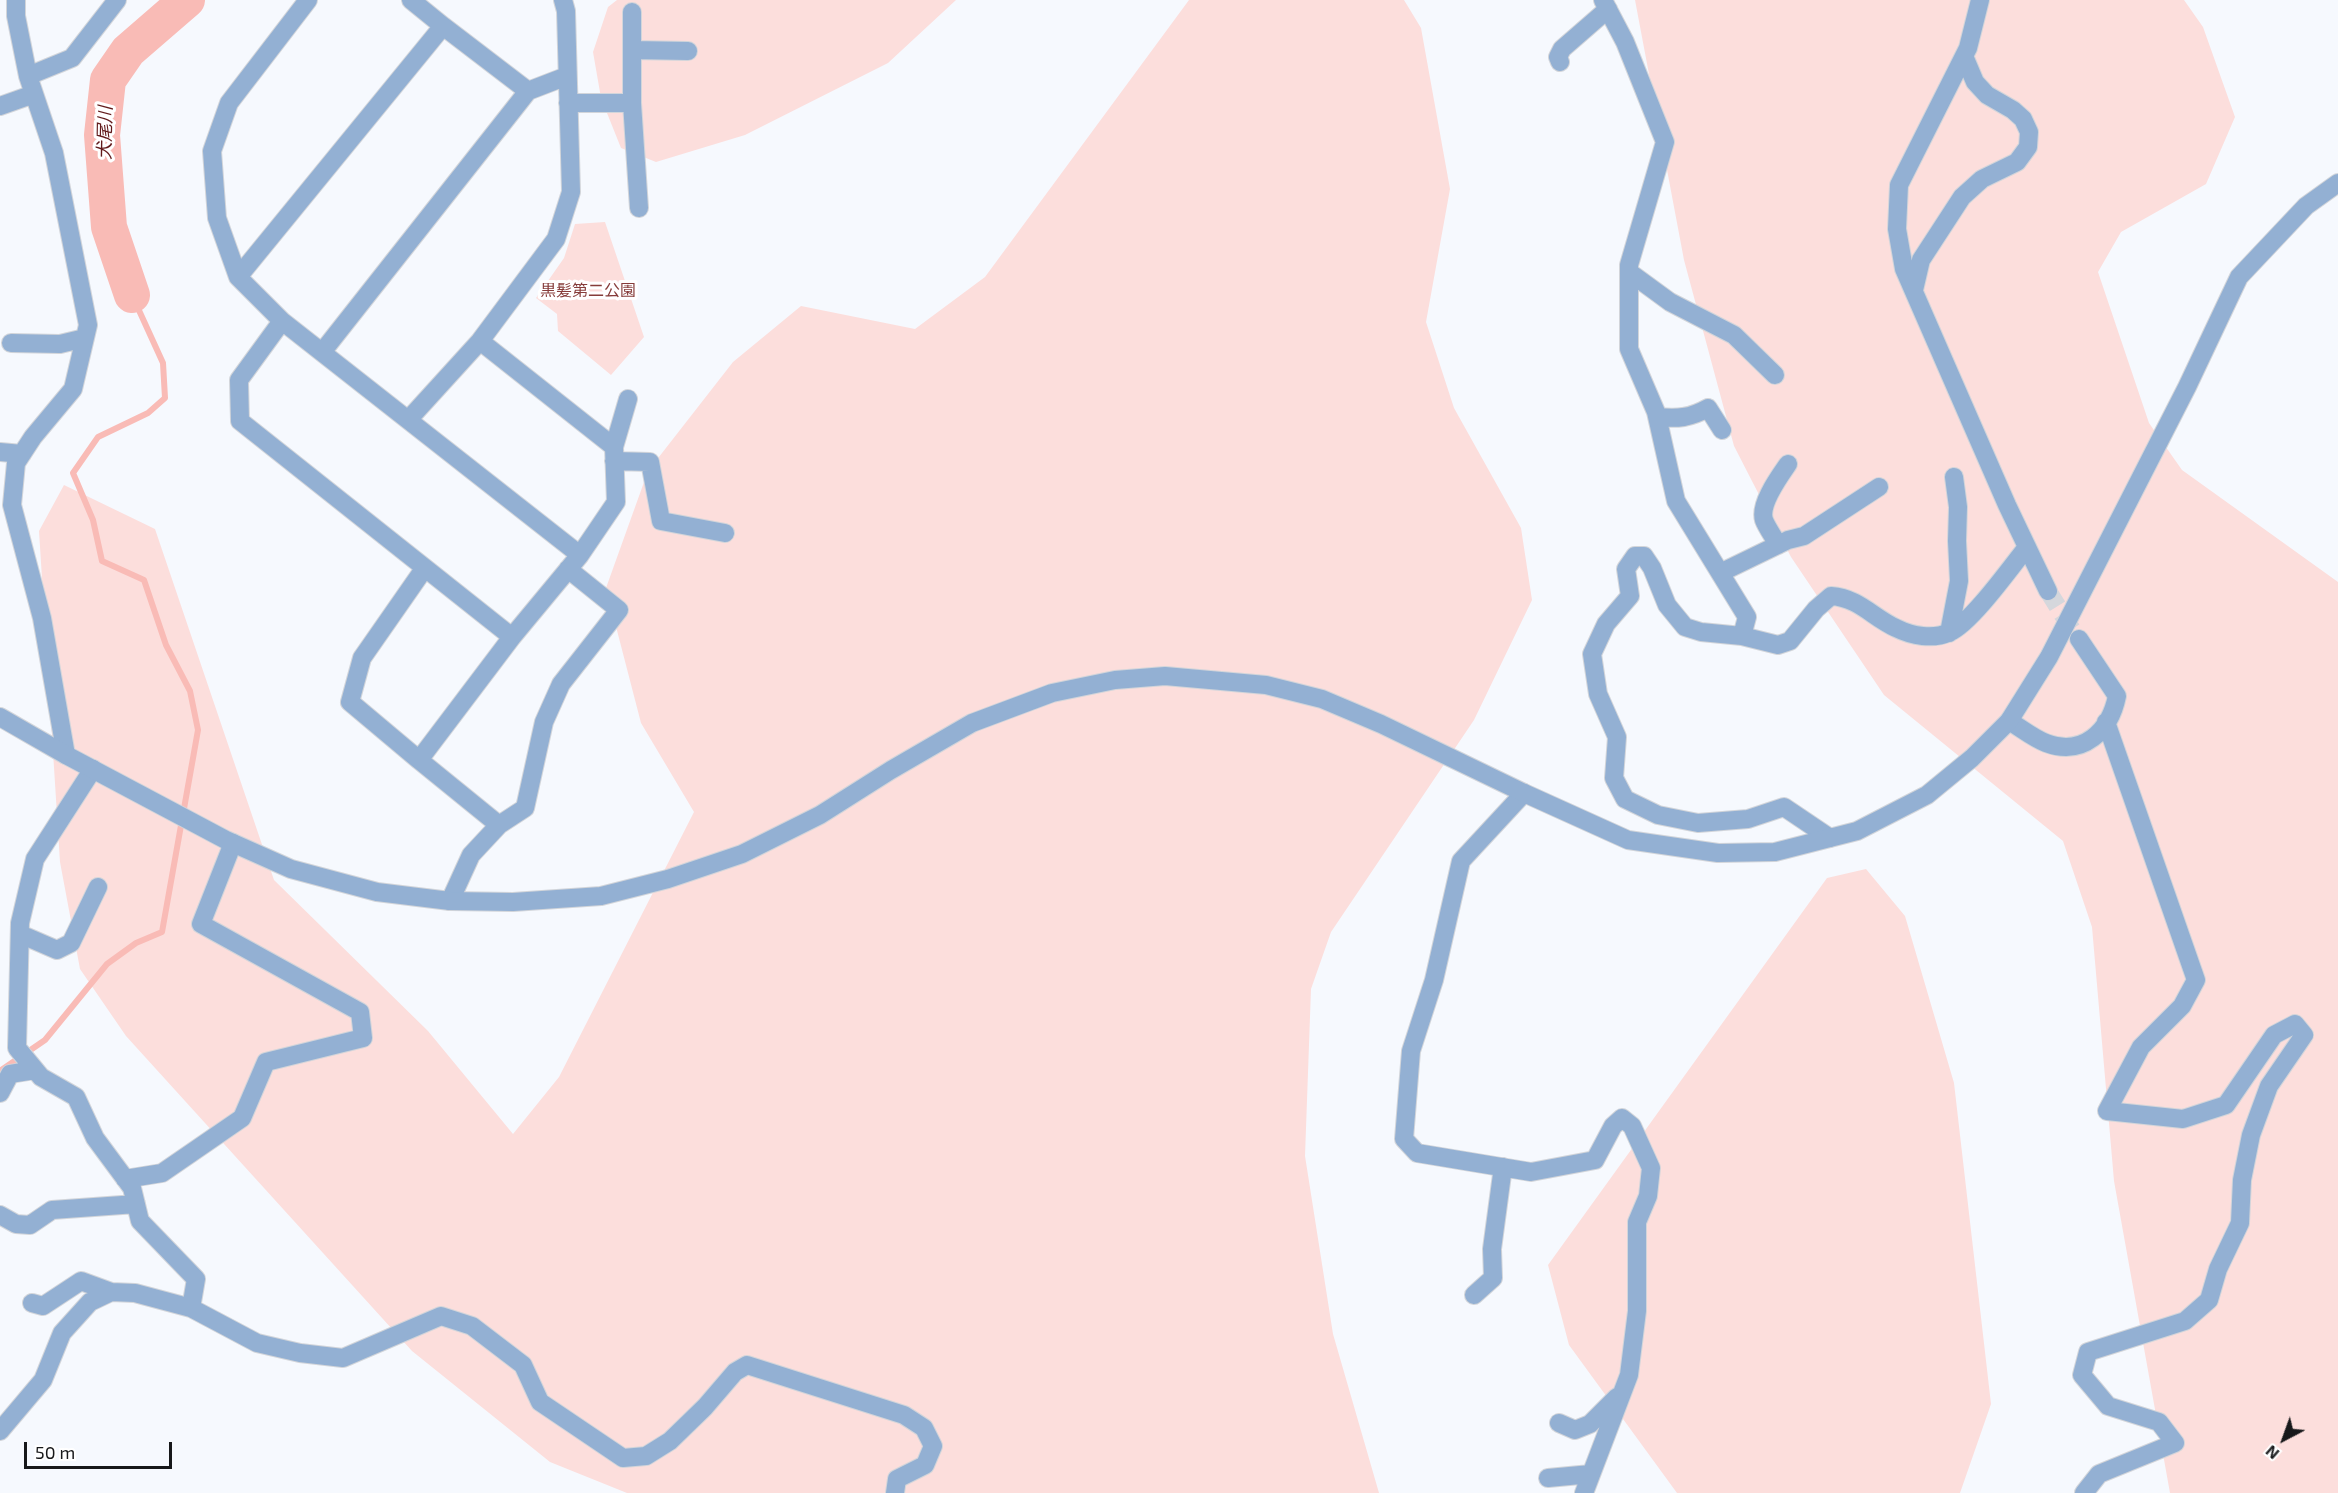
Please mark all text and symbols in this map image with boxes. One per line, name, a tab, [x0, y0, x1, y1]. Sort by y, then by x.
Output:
water label: 犬尾川	[94, 106, 116, 160]
park label: 黒髪第二公園	[540, 281, 636, 301]
north arrow	[2254, 1409, 2314, 1469]
scale bar	[27, 1430, 176, 1468]
text: 50 m	[35, 1441, 75, 1463]
text: N	[2261, 1442, 2282, 1464]

